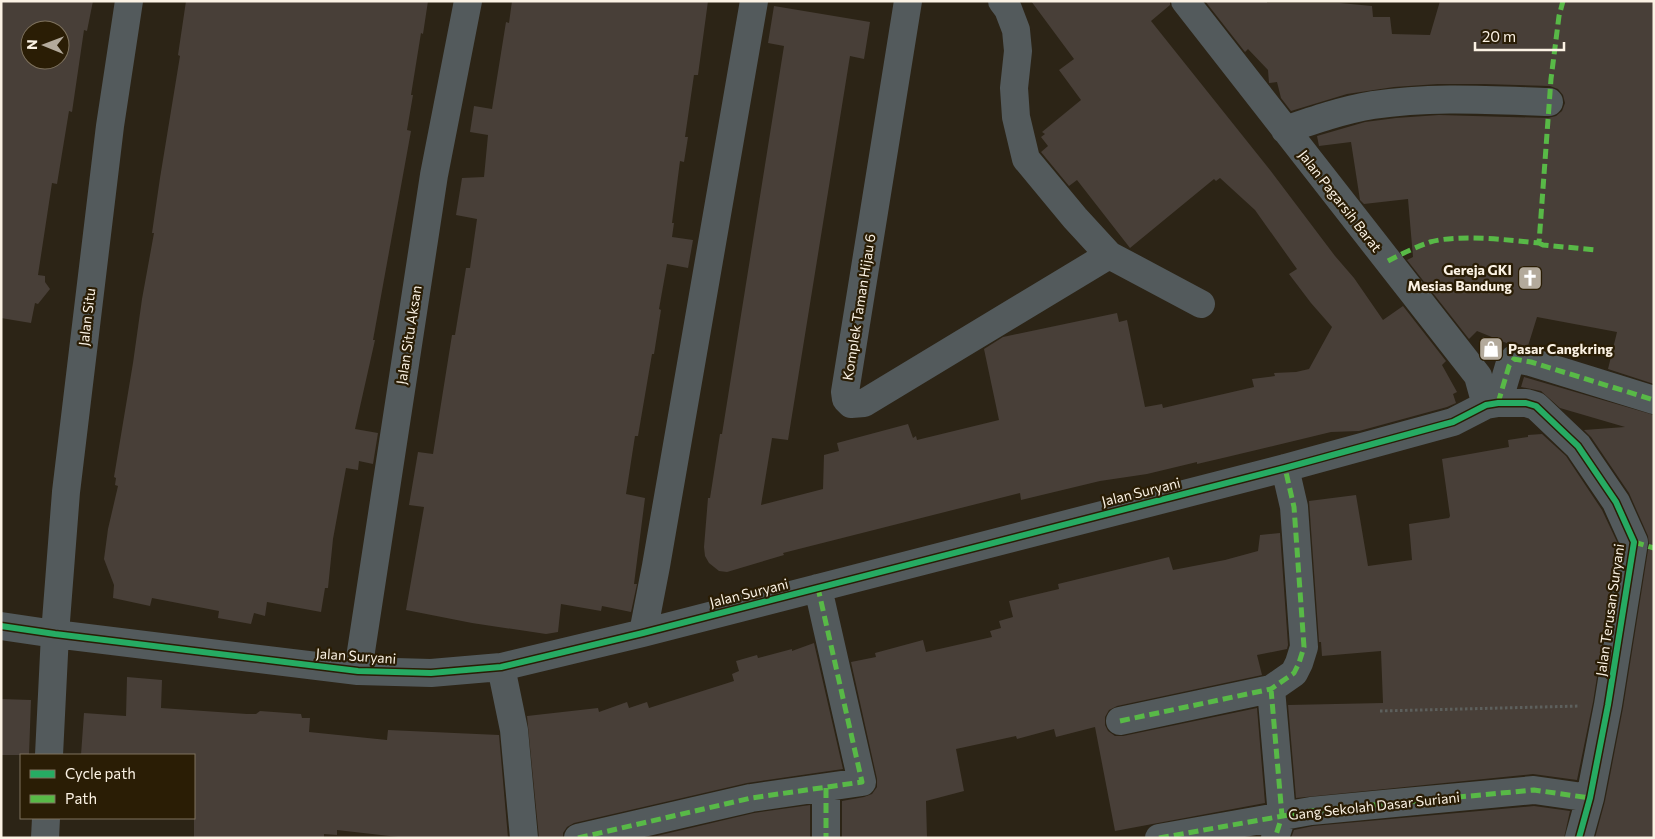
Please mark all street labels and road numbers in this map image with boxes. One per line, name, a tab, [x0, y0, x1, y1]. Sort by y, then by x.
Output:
street label: Jalan Pagarsih Barat	[1295, 146, 1386, 255]
street label: Komplek Taman Hijau 6	[839, 232, 878, 381]
street label: Jalan Situ Aksan	[392, 284, 425, 386]
street label: Jalan Situ	[75, 287, 98, 347]
street label: Jalan Suryani	[1100, 474, 1182, 510]
street label: Jalan Terusan Suryani	[1592, 543, 1627, 677]
street label: Jalan Suryani	[708, 575, 790, 611]
street label: Jalan Suryani	[315, 644, 397, 667]
street label: Gang Sekolah Dasar Suriani	[1287, 788, 1461, 823]

